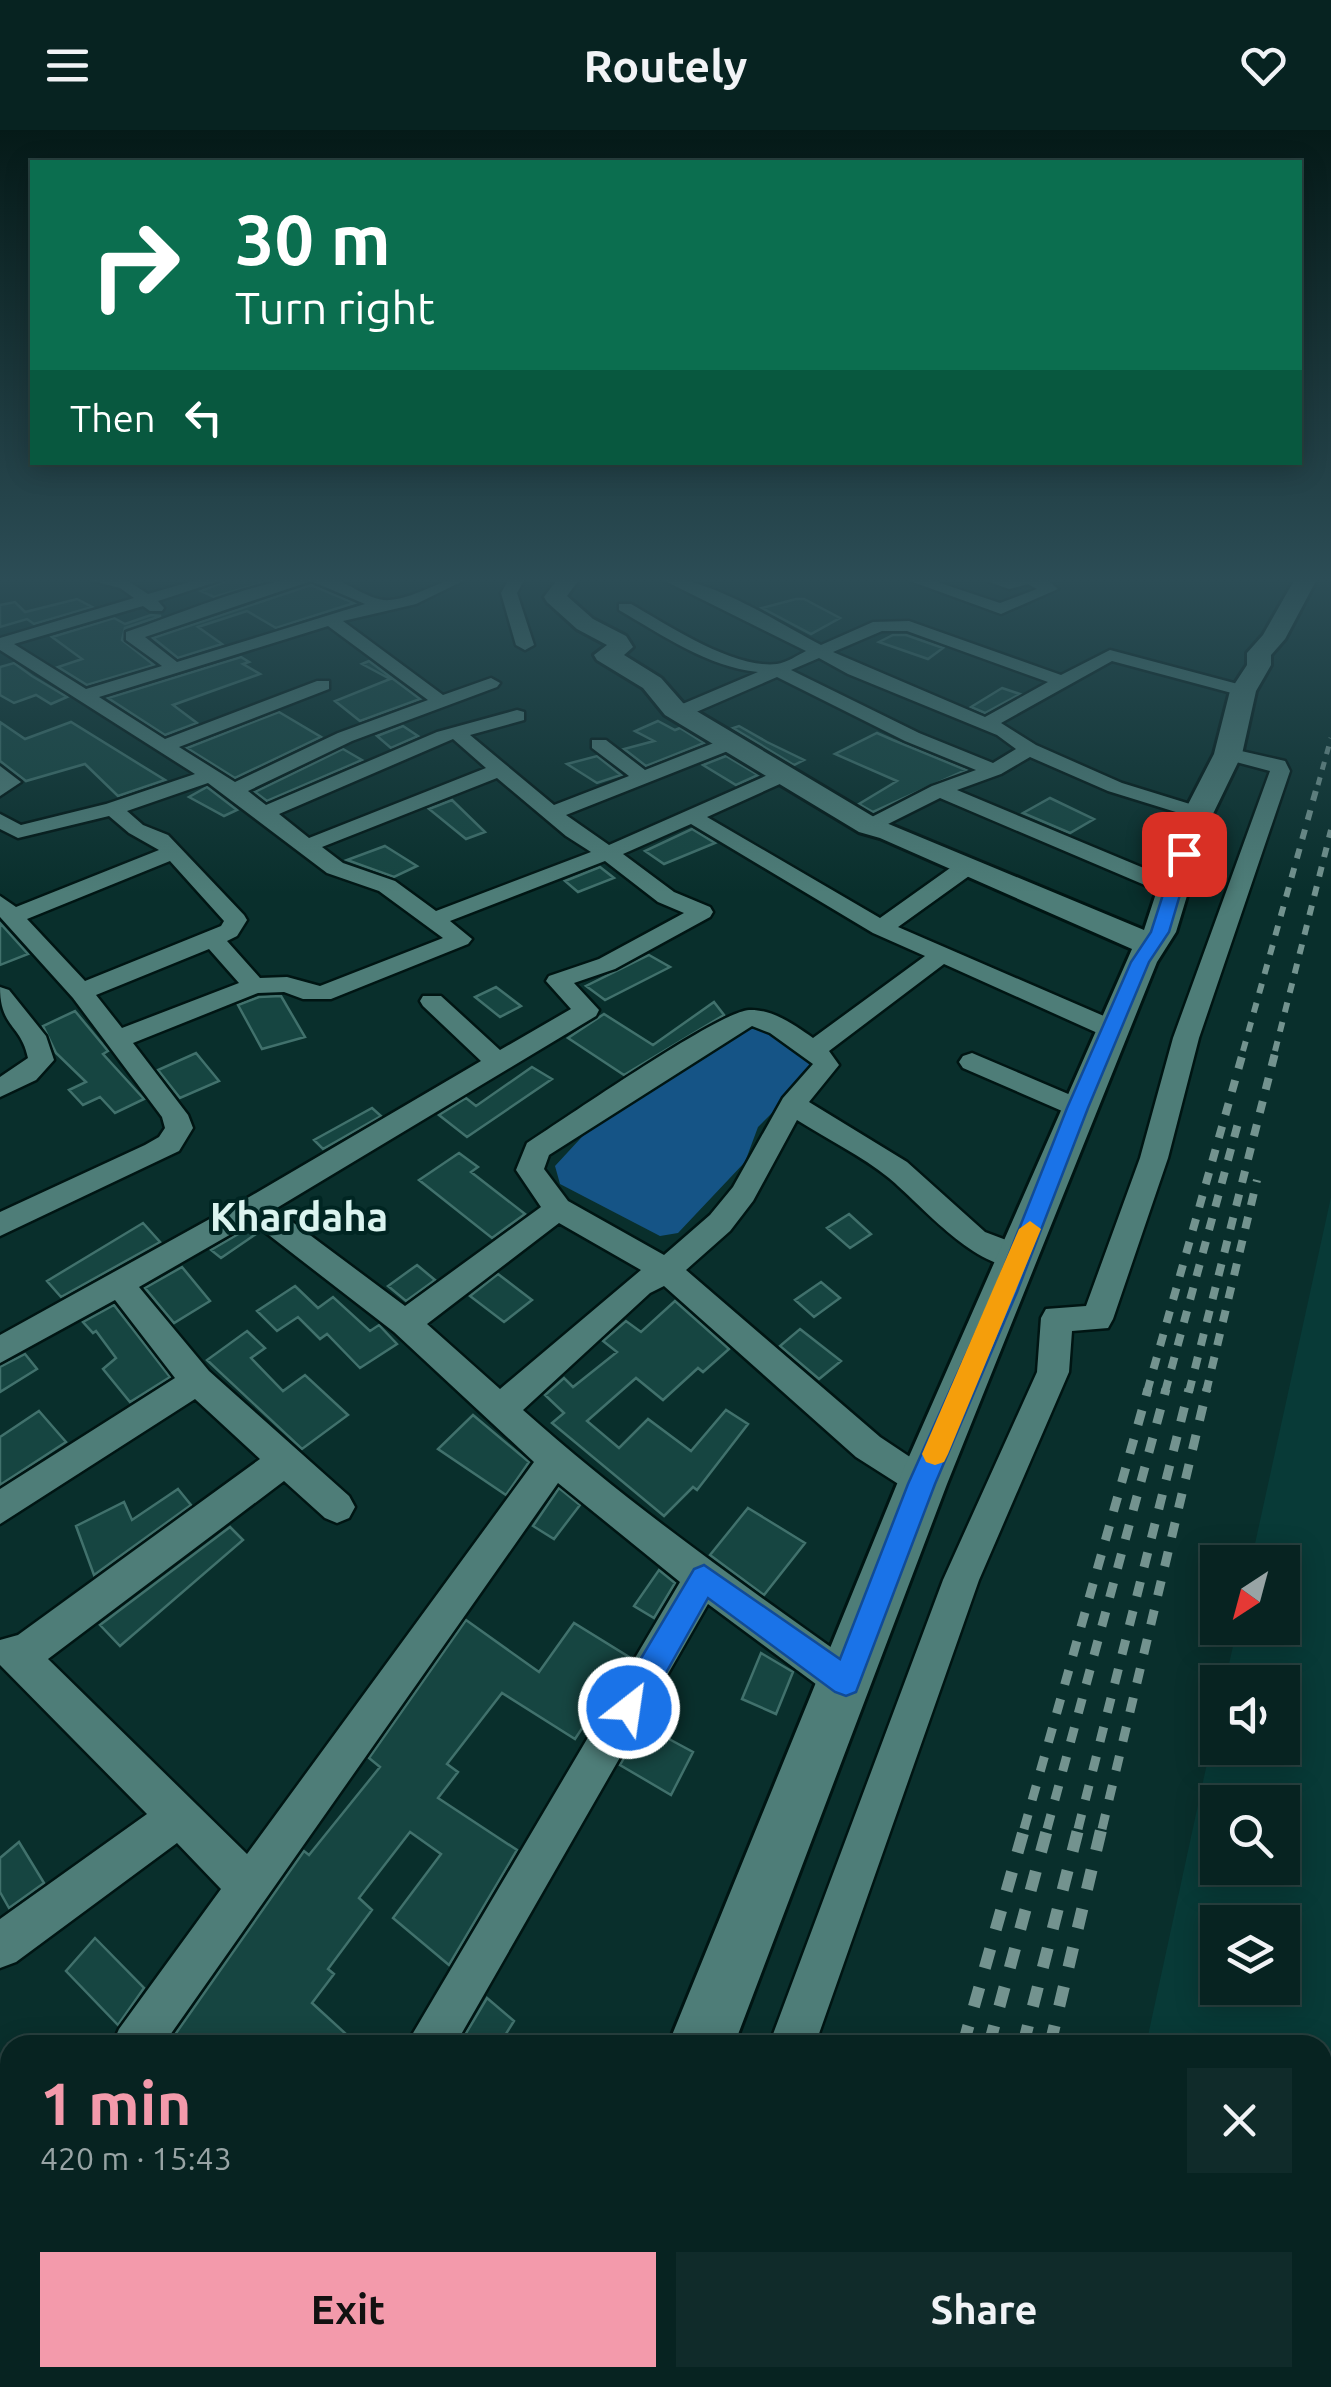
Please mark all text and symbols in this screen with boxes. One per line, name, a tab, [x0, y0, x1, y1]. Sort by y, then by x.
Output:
icon: menu	[40, 38, 95, 93]
icon: heart	[1236, 38, 1291, 93]
text: Routely	[584, 40, 747, 91]
icon: right	[70, 200, 200, 330]
text: 30 m	[235, 200, 391, 278]
text: Turn right	[235, 282, 435, 333]
icon: left	[176, 390, 231, 445]
text: Then	[70, 397, 156, 439]
pin	[1142, 812, 1227, 897]
icon: arrive	[1157, 827, 1212, 882]
district label: Khardaha	[210, 1194, 388, 1239]
north arrow	[1200, 1545, 1300, 1645]
map controls	[1200, 1545, 1300, 2005]
position arrow	[577, 1656, 681, 1760]
button: sound	[1200, 1665, 1300, 1765]
button: search	[1200, 1785, 1300, 1885]
button: layers	[1200, 1905, 1300, 2005]
button: close	[1187, 2068, 1292, 2173]
text: 1 min	[40, 2069, 192, 2136]
text: 420 m · 15:43	[40, 2140, 232, 2176]
button: Exit	[40, 2252, 656, 2367]
button: Share	[676, 2252, 1292, 2367]

